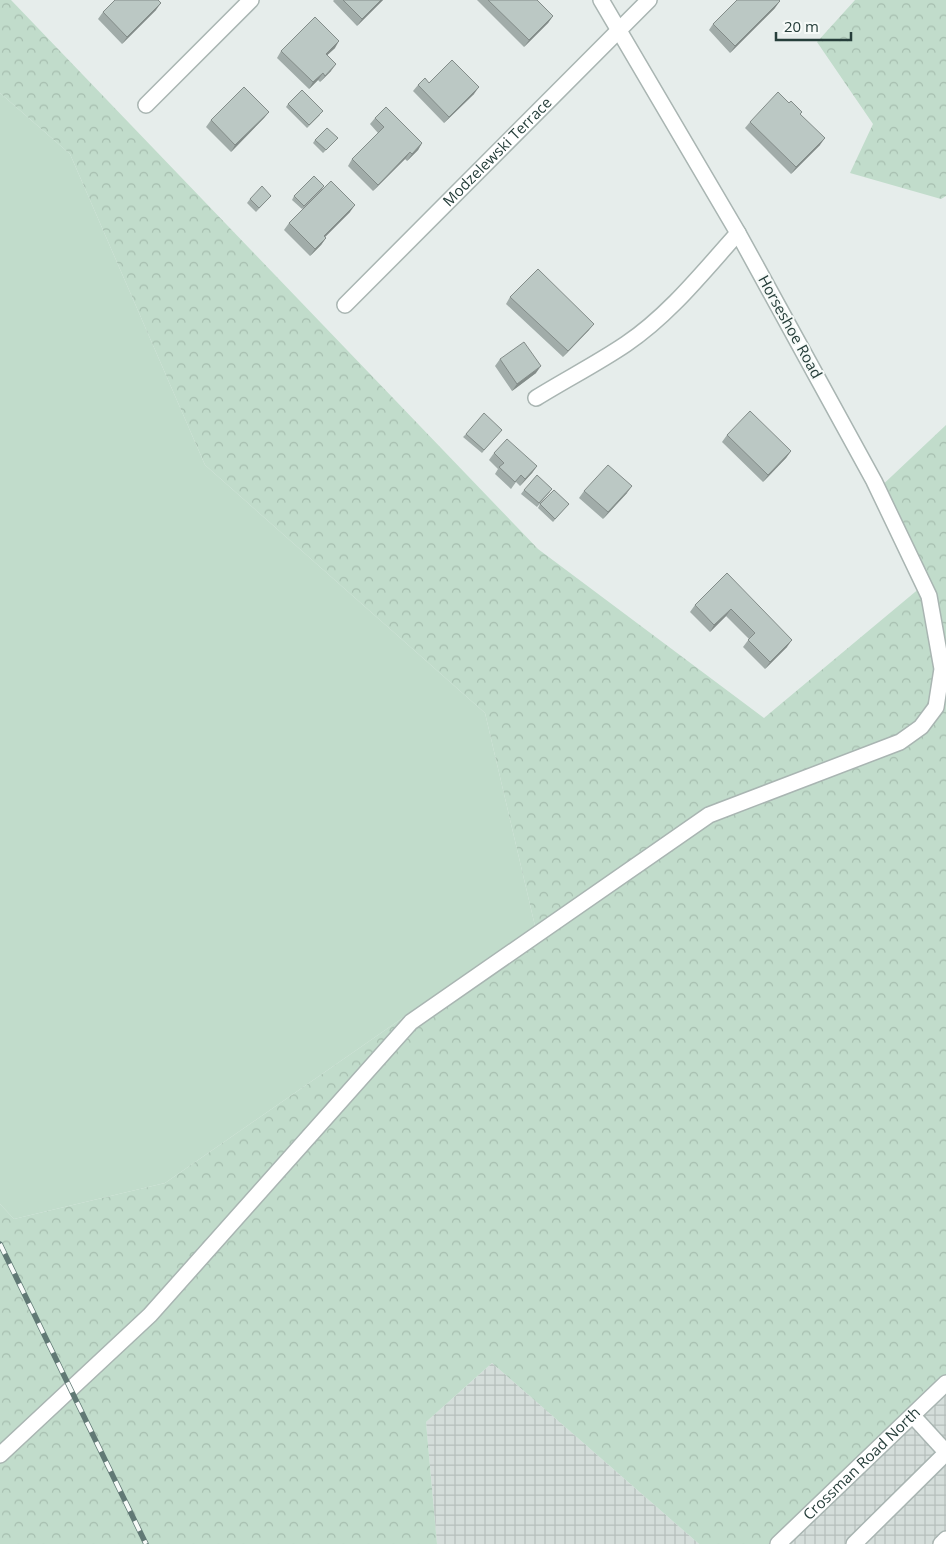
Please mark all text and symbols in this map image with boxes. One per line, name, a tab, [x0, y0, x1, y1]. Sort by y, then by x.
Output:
scale bar	[776, 10, 851, 42]
text: 20 m	[784, 16, 819, 36]
street label: Modzelewski Terrace	[438, 92, 556, 210]
street label: Horseshoe Road	[754, 271, 828, 382]
street label: Crossman Road North	[798, 1402, 924, 1524]

